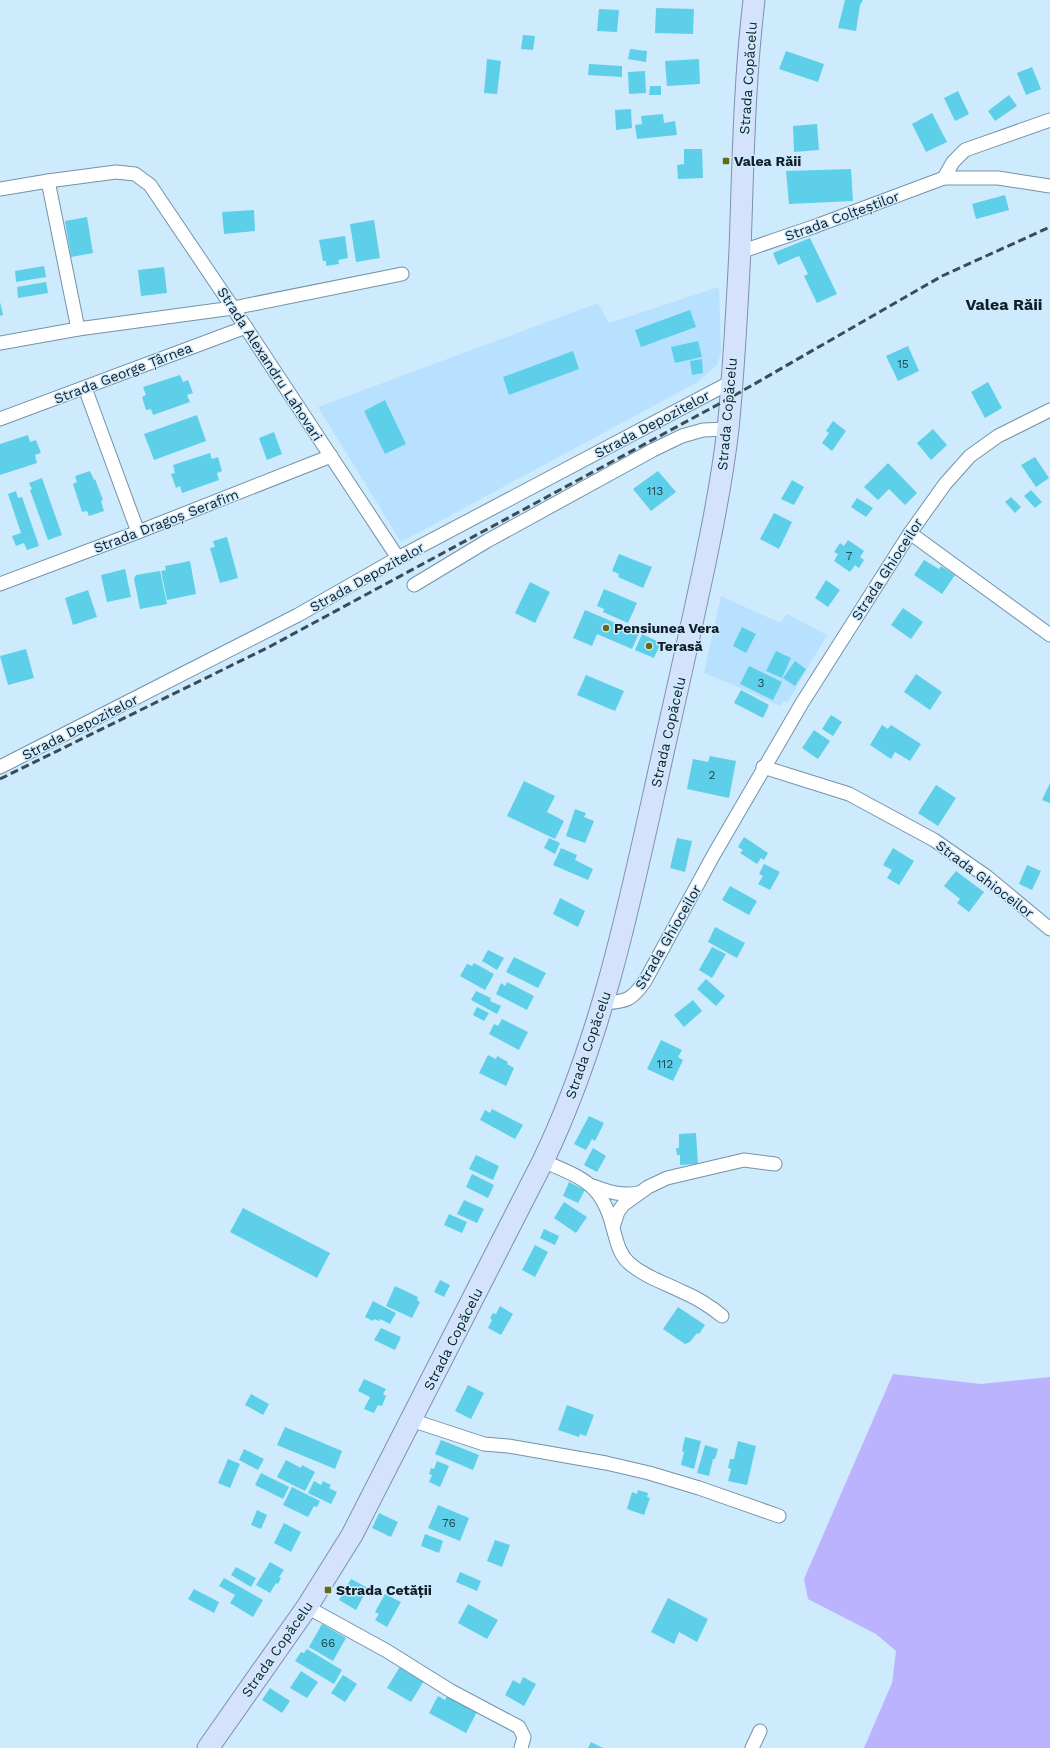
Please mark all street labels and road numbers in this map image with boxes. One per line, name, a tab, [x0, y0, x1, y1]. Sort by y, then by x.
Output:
street label: Strada Copăcelu	[736, 21, 760, 135]
street label: Strada Colțeștilor	[783, 188, 902, 245]
street label: Strada Alexandru Lahovari	[214, 284, 326, 444]
street label: Strada George Țârnea	[52, 339, 195, 408]
street label: Strada Copăcelu	[714, 357, 740, 471]
street label: Strada Depozitelor	[592, 387, 713, 461]
street label: Strada Dragoș Serafim	[91, 486, 241, 557]
street label: Strada Ghioceilor	[848, 515, 926, 623]
street label: Strada Depozitelor	[307, 539, 427, 615]
street label: Strada Copăcelu	[647, 675, 689, 789]
street label: Strada Depozitelor	[19, 691, 141, 763]
street label: Strada Ghioceilor	[933, 837, 1037, 921]
street label: Strada Ghioceilor	[631, 881, 705, 992]
street label: Strada Copăcelu	[562, 989, 614, 1101]
street label: Strada Copăcelu	[420, 1285, 486, 1393]
street label: Strada Copăcelu	[238, 1598, 316, 1700]

